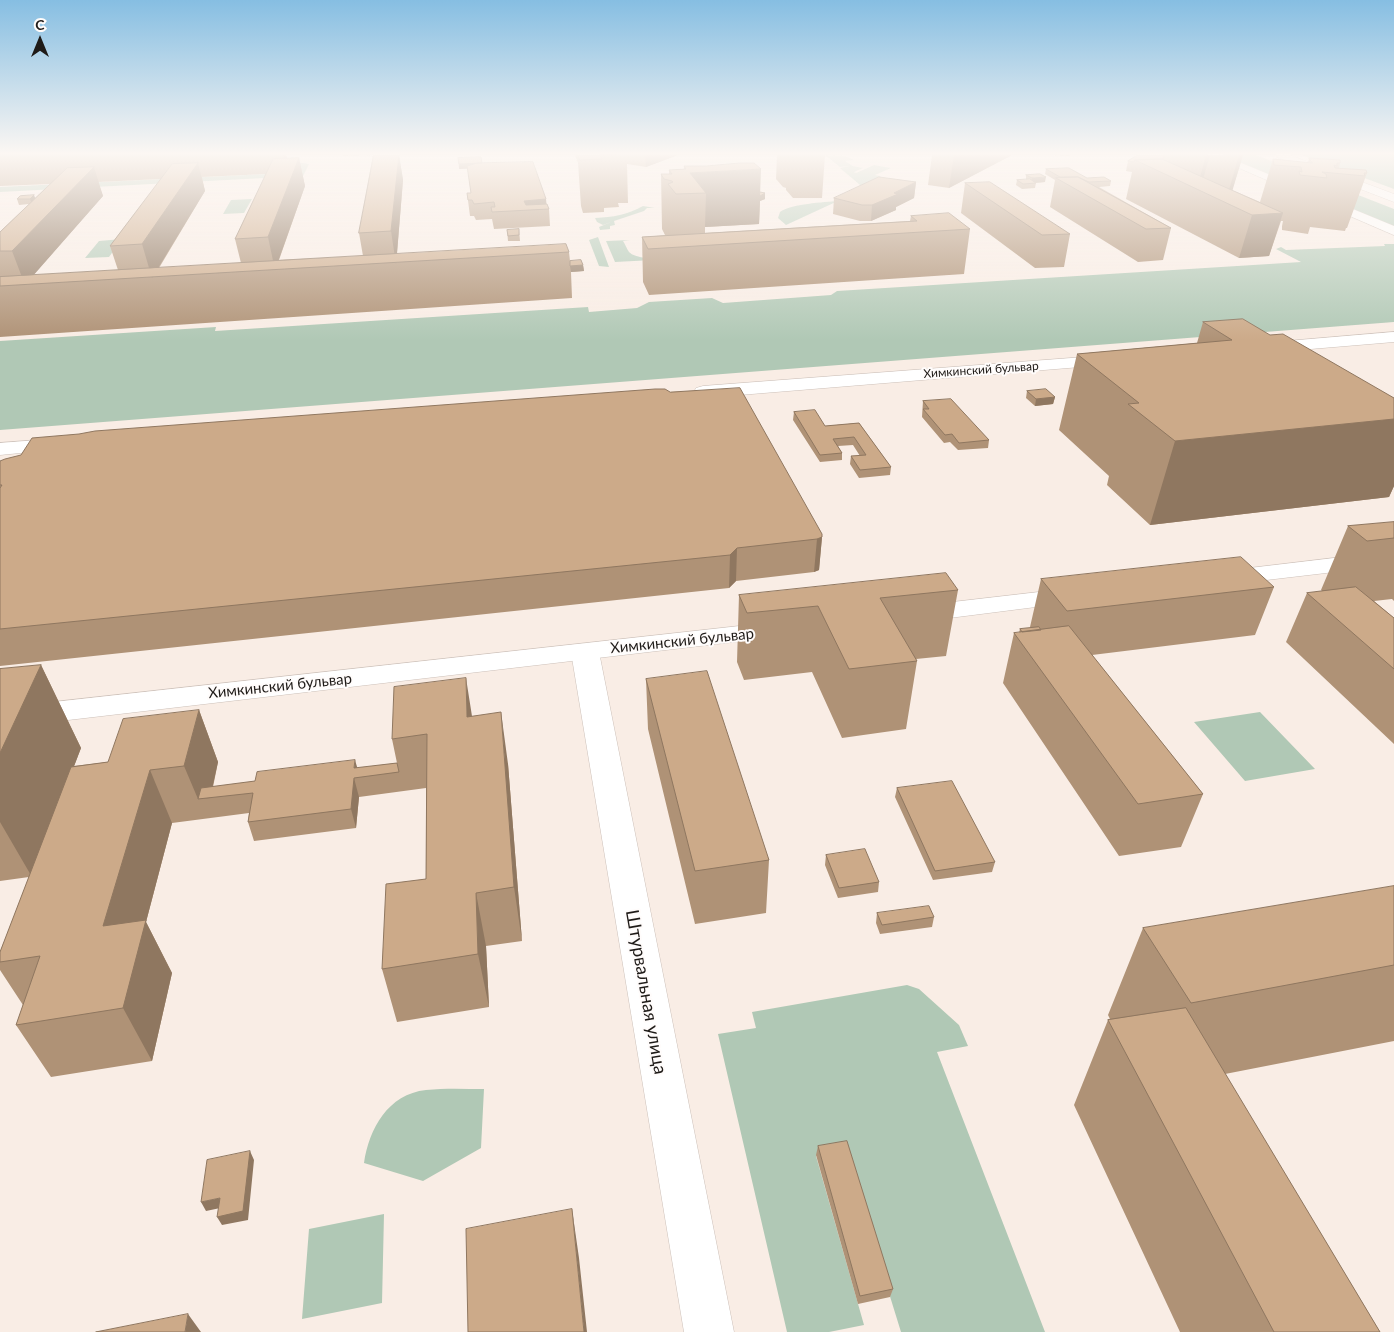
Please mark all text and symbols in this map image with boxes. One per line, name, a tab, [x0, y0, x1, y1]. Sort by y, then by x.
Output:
north arrow	[15, 15, 65, 65]
text: С	[35, 16, 45, 33]
street label: Химкинский бульвар	[923, 359, 1039, 381]
street label: Химкинский бульвар	[609, 624, 755, 658]
street label: Химкинский бульвар	[207, 669, 353, 703]
street label: Штурвальная улица	[621, 908, 671, 1076]

